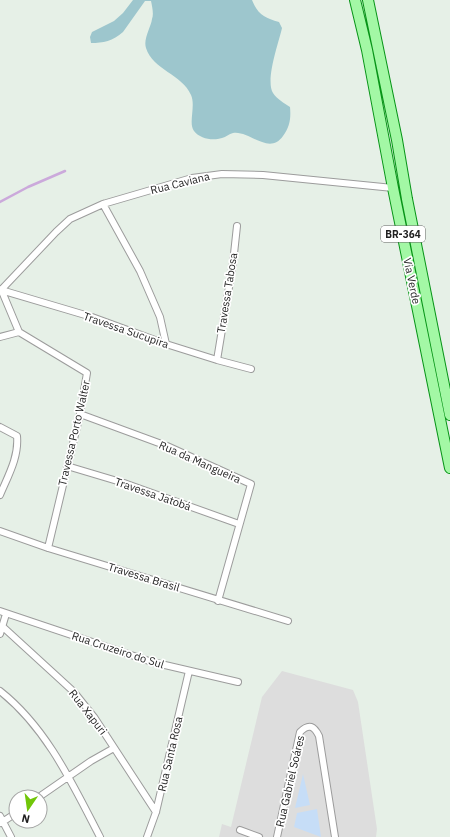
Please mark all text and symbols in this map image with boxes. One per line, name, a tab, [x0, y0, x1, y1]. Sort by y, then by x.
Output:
street label: Rua Caviana	[149, 169, 211, 197]
road number: BR-364	[381, 226, 425, 242]
street label: Travessa Tabosa	[214, 252, 240, 334]
street label: Via Verde	[400, 257, 424, 305]
street label: Travessa Sucupira	[81, 309, 171, 351]
street label: Travessa Porto Walter	[55, 379, 93, 487]
street label: Rua da Mangueira	[157, 438, 243, 486]
street label: Travessa Jatobá	[113, 474, 193, 514]
street label: Travessa Brasil	[106, 559, 182, 595]
street label: Rua Cruzeiro do Sul	[70, 628, 166, 672]
street label: Rua Xapuri	[66, 687, 110, 737]
street label: Rua Santa Rosa	[155, 715, 185, 793]
street label: Rua Gabriel Soáres	[273, 734, 307, 828]
north arrow	[8, 789, 48, 829]
text: N	[20, 811, 31, 826]

